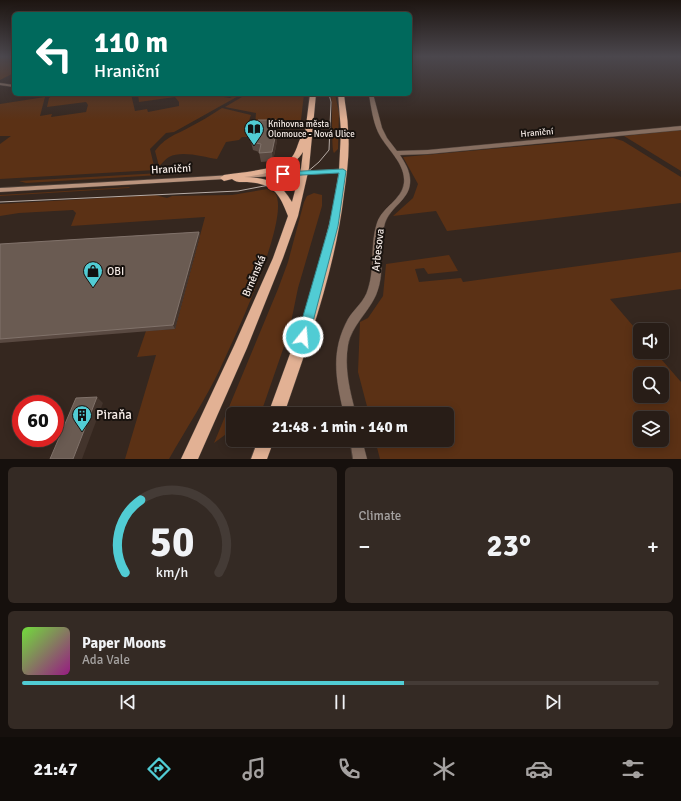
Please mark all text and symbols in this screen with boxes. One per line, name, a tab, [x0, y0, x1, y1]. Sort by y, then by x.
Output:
text: 110 m	[94, 26, 168, 60]
icon: left	[28, 28, 80, 80]
text: Hraniční	[94, 60, 160, 82]
library icon: Knihovna města Olomouce - Nová Ulice	[243, 118, 265, 146]
place label: Knihovna města Olomouce - Nová Ulice	[268, 119, 355, 140]
street label: Hraniční	[520, 126, 554, 140]
pin	[266, 157, 300, 191]
street label: Hraniční	[151, 161, 191, 177]
icon: arrive	[272, 163, 294, 185]
street label: Arbesova	[369, 227, 387, 272]
street label: Brněnská	[239, 253, 269, 299]
shop icon: OBI	[82, 260, 104, 288]
place label: OBI	[107, 265, 124, 278]
position arrow	[282, 316, 324, 358]
map controls	[633, 323, 669, 447]
button: sound	[633, 323, 669, 359]
button: search	[633, 367, 669, 403]
speed limit sign: 60	[12, 395, 64, 447]
building icon: Piraňa	[71, 404, 93, 432]
place label: Piraňa	[96, 407, 132, 423]
button: layers	[633, 411, 669, 447]
text: 21:48 · 1 min · 140 m	[272, 418, 408, 436]
text: Climate	[359, 508, 401, 524]
text: 50	[150, 517, 195, 568]
text: 23°	[487, 528, 531, 565]
text: −	[359, 533, 370, 560]
text: +	[647, 533, 659, 560]
text: km/h	[156, 564, 188, 581]
text: Paper Moons	[82, 634, 166, 652]
text: Ada Vale	[82, 652, 130, 668]
icon: previous	[117, 691, 139, 713]
icon: pause	[329, 691, 351, 713]
icon: next	[542, 691, 564, 713]
icon: directions	[145, 755, 173, 783]
icon: music	[240, 755, 268, 783]
icon: phone	[335, 755, 363, 783]
icon: climate	[430, 755, 458, 783]
icon: car	[525, 755, 553, 783]
icon: filters	[619, 755, 647, 783]
text: 21:47	[33, 758, 78, 780]

